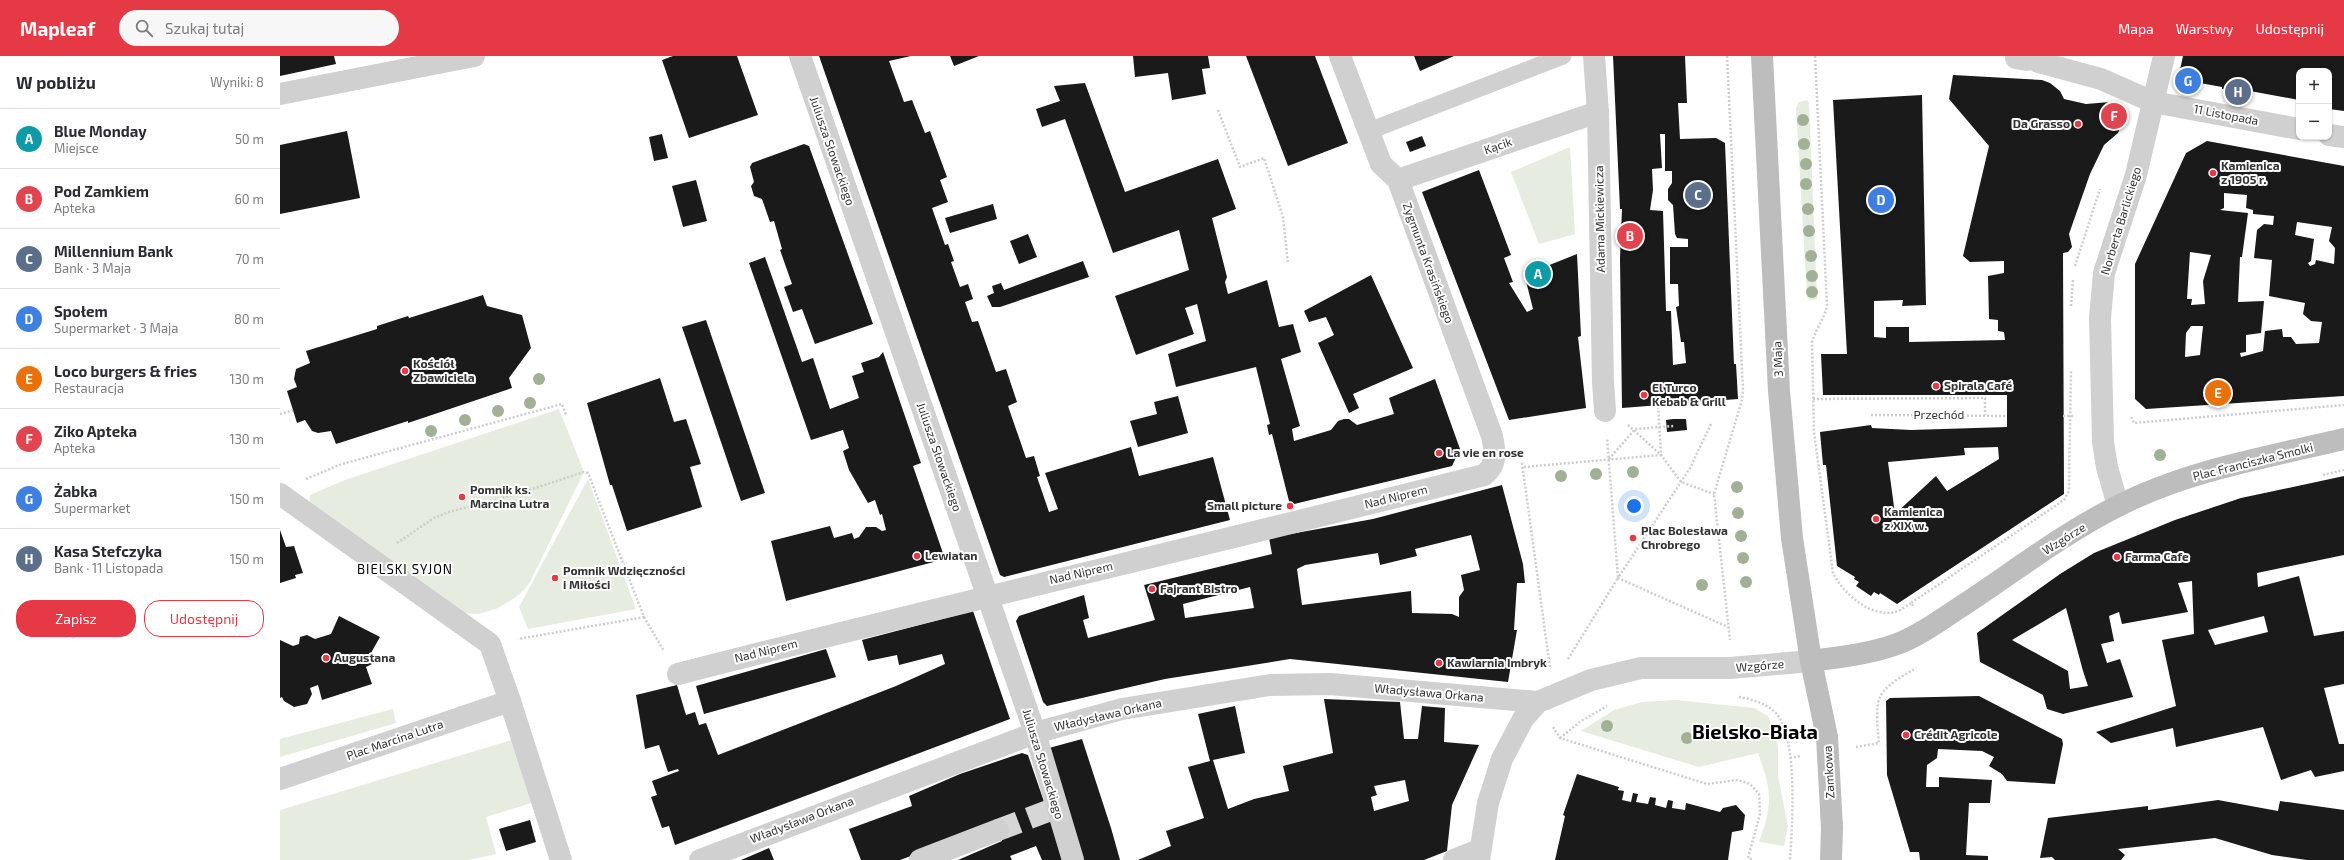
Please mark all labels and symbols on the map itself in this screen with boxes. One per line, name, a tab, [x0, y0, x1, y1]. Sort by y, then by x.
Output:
pin: G	[2175, 66, 2201, 96]
pin: H	[2225, 77, 2251, 107]
street label: Juliusza Słowackiego	[808, 94, 858, 207]
pin: F	[2101, 101, 2127, 131]
street label: 11 Listopada	[2193, 101, 2260, 127]
place label: Da Grasso	[2013, 116, 2070, 130]
marker: Da Grasso	[2073, 119, 2083, 129]
street label: Kącik	[1482, 134, 1513, 156]
place label: Kamienica z 1905 r.	[2221, 158, 2280, 186]
street label: Adama Mickiewicza	[1591, 165, 1607, 273]
street label: Norberta Barlickiego	[2097, 165, 2143, 276]
marker: Kamienica z 1905 r.	[2208, 168, 2218, 178]
pin: C	[1685, 180, 1711, 210]
pin: D	[1868, 185, 1894, 215]
street label: Zygmunta Krasińskiego	[1401, 200, 1457, 325]
pin: B	[1617, 221, 1643, 251]
pin: A	[1525, 259, 1551, 289]
street label: 3 Maja	[1769, 341, 1786, 377]
place label: Kościół Zbawiciela	[413, 356, 475, 384]
marker: Kościół Zbawiciela	[400, 366, 410, 376]
place label: Spirala Café	[1944, 378, 2013, 392]
pin: E	[2205, 378, 2231, 408]
place label: El Turco Kebab & Grill	[1652, 380, 1726, 408]
marker: Spirala Café	[1931, 381, 1941, 391]
marker: El Turco Kebab & Grill	[1639, 390, 1649, 400]
street label: Juliusza Słowackiego	[915, 400, 965, 513]
street label: Przechód	[1914, 407, 1964, 421]
street label: Plac Franciszka Smolki	[2191, 439, 2314, 483]
place label: La vie en rose	[1447, 445, 1524, 459]
marker: La vie en rose	[1434, 448, 1444, 458]
street label: Nad Niprem	[1363, 481, 1429, 511]
place label: Pomnik ks. Marcina Lutra	[470, 482, 549, 510]
marker: Pomnik ks. Marcina Lutra	[457, 492, 467, 502]
your location	[1624, 496, 1644, 516]
place label: Small picture	[1207, 498, 1282, 512]
marker: Small picture	[1285, 501, 1295, 511]
place label: Kamienica z XIX w.	[1884, 504, 1943, 532]
marker: Kamienica z XIX w.	[1871, 514, 1881, 524]
street label: Wzgórze	[2039, 519, 2088, 557]
place label: Plac Bolesława Chrobrego	[1641, 523, 1728, 551]
marker: Plac Bolesława Chrobrego	[1628, 533, 1638, 543]
place label: Lewiatan	[925, 548, 978, 562]
place label: Farma Cafe	[2125, 549, 2189, 563]
marker: Lewiatan	[912, 551, 922, 561]
marker: Farma Cafe	[2112, 552, 2122, 562]
street label: Nad Niprem	[1048, 558, 1114, 586]
district label: BIELSKI SYJON	[357, 561, 453, 577]
place label: Pomnik Wdzięczności i Miłości	[563, 563, 685, 591]
marker: Pomnik Wdzięczności i Miłości	[550, 573, 560, 583]
place label: Fajrant Bistro	[1160, 581, 1238, 596]
marker: Fajrant Bistro	[1147, 584, 1157, 594]
street label: Nad Niprem	[733, 635, 799, 665]
place label: Augustana	[334, 650, 395, 664]
marker: Augustana	[321, 653, 331, 663]
place label: Kawiarnia Imbryk	[1447, 655, 1547, 670]
street label: Wzgórze	[1735, 656, 1785, 674]
marker: Kawiarnia Imbryk	[1434, 658, 1444, 668]
street label: Władysława Orkana	[1374, 680, 1484, 704]
street label: Władysława Orkana	[1053, 695, 1163, 733]
street label: Juliusza Słowackiego	[1021, 707, 1067, 821]
street label: Plac Marcina Lutra	[344, 716, 445, 762]
district label: Bielsko-Biała	[1692, 719, 1818, 743]
place label: Crédit Agricole	[1914, 727, 1998, 741]
marker: Crédit Agricole	[1901, 730, 1911, 740]
street label: Zamkowa	[1820, 745, 1836, 799]
street label: Władysława Orkana	[748, 793, 855, 845]

